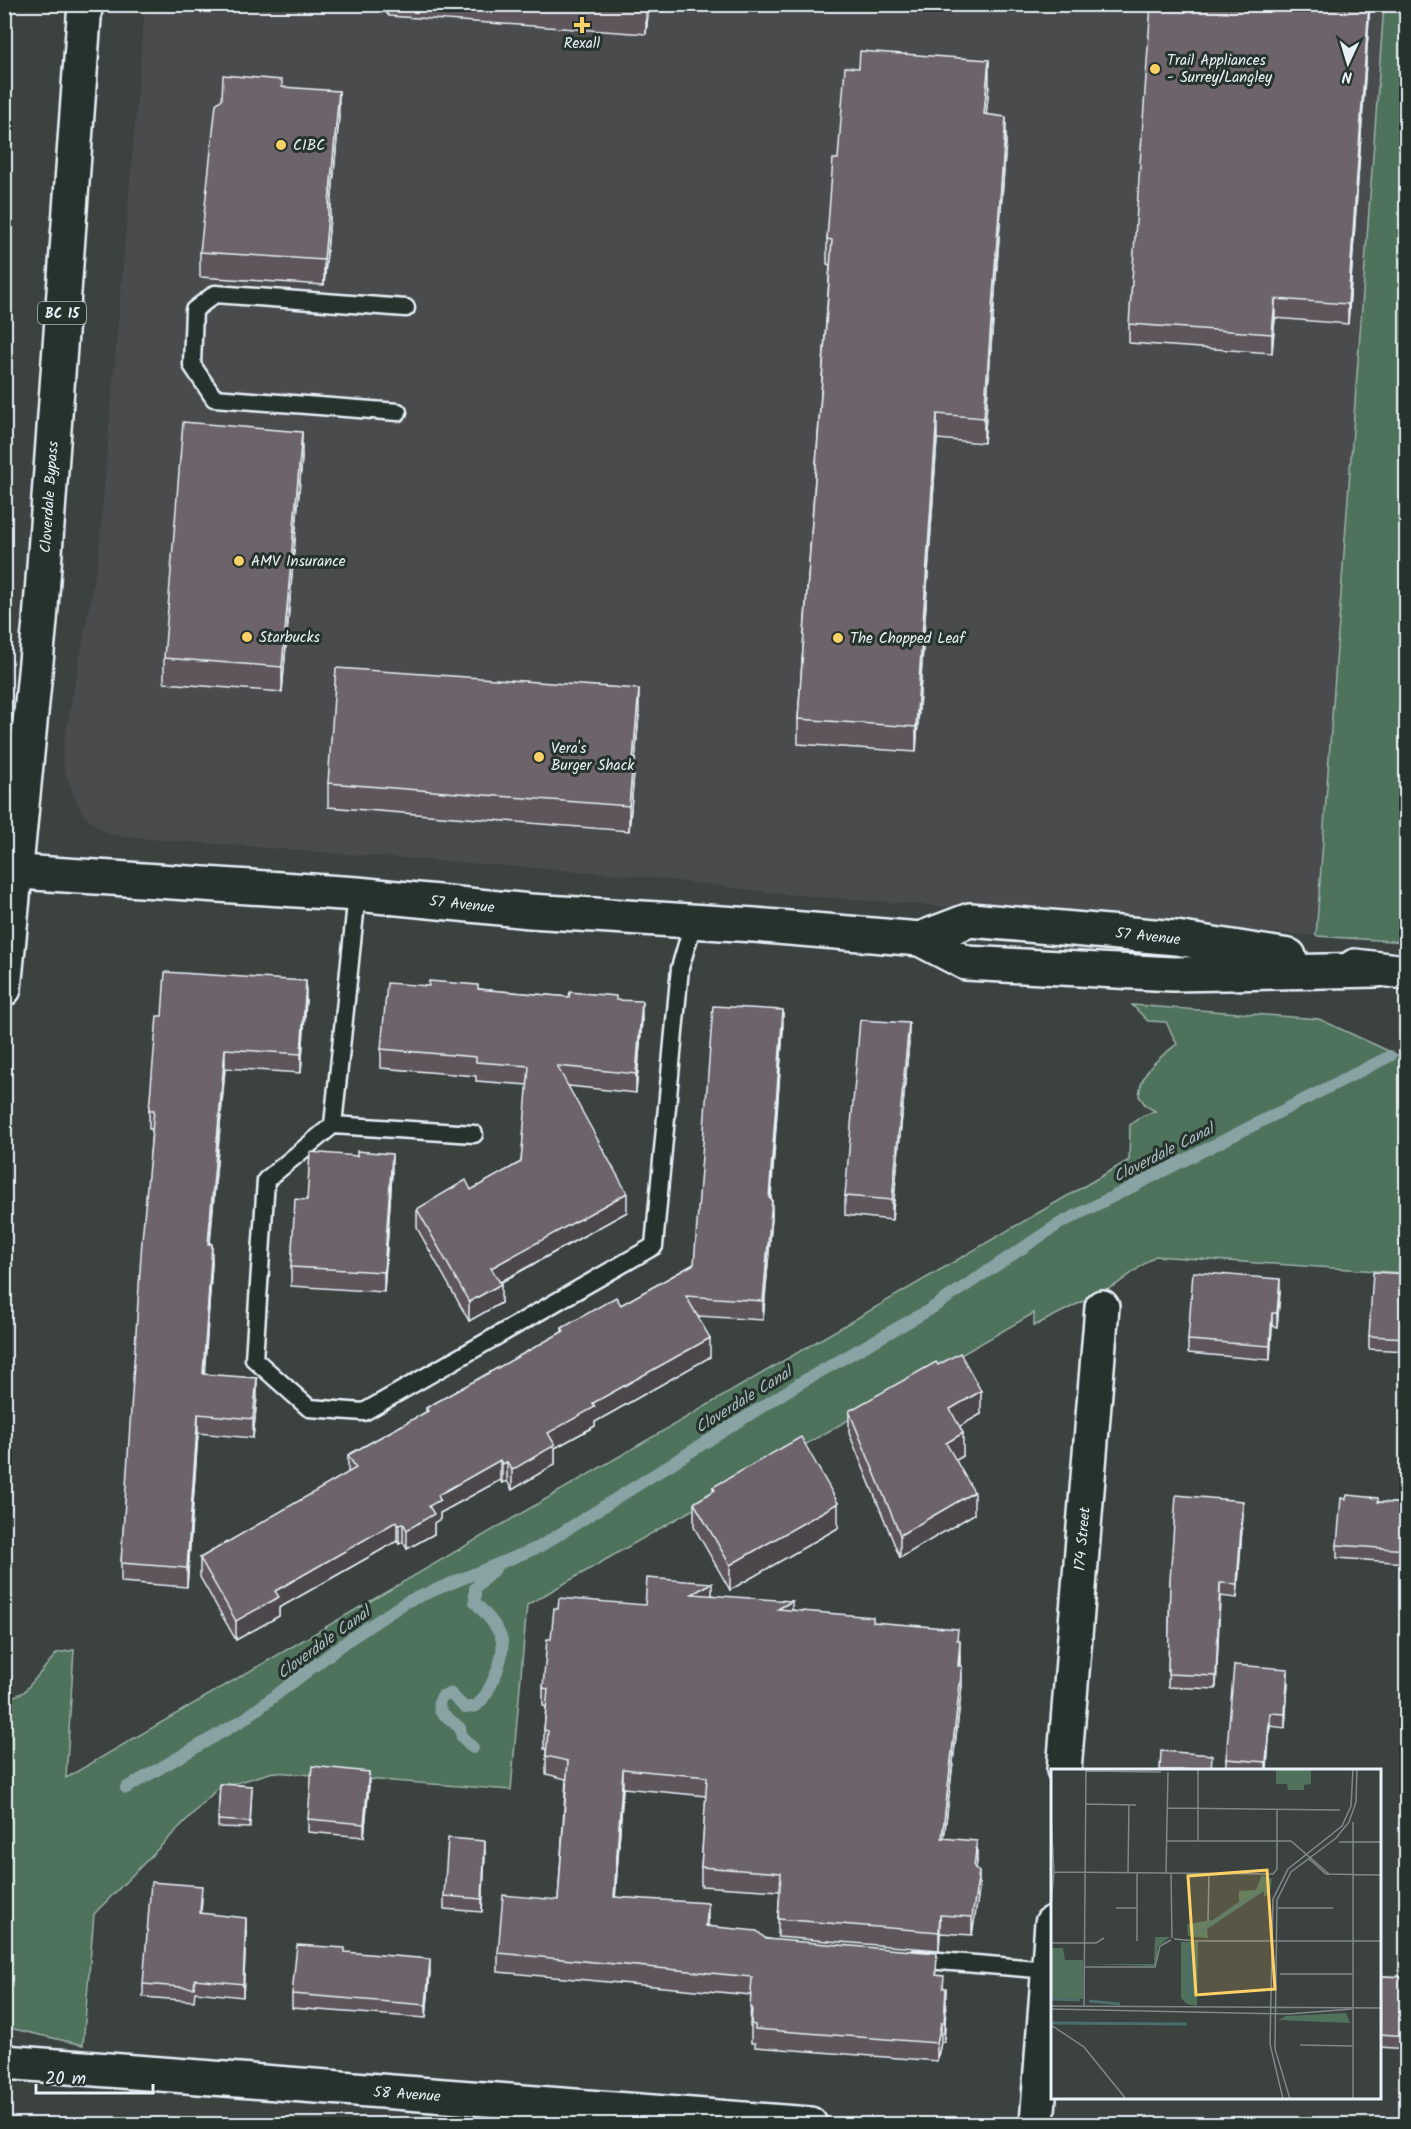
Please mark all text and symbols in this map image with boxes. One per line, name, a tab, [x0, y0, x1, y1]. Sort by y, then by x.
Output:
marker: Rexall	[575, 18, 589, 32]
place label: Rexall	[564, 32, 600, 56]
north arrow	[1318, 33, 1378, 93]
place label: Trail Appliances - Surrey/Langley	[1167, 49, 1273, 90]
marker: Trail Appliances - Surrey/Langley	[1148, 62, 1162, 76]
text: N	[1341, 64, 1353, 89]
place label: CIBC	[293, 134, 325, 158]
marker: CIBC	[274, 138, 288, 152]
road number: BC 15	[38, 302, 86, 324]
street label: Cloverdale Bypass	[34, 440, 66, 554]
place label: AMV Insurance	[251, 550, 346, 574]
marker: AMV Insurance	[232, 554, 246, 568]
place label: Starbucks	[259, 626, 321, 650]
place label: The Chopped Leaf	[850, 627, 966, 651]
marker: Starbucks	[240, 630, 254, 644]
marker: The Chopped Leaf	[831, 631, 845, 645]
place label: Vera's Burger Shack	[551, 737, 635, 778]
marker: Vera's Burger Shack	[532, 750, 546, 764]
street label: 57 Avenue	[428, 890, 496, 920]
street label: 57 Avenue	[1114, 922, 1182, 952]
water label: Cloverdale Canal	[1109, 1116, 1221, 1189]
water label: Cloverdale Canal	[690, 1359, 800, 1440]
street label: 174 Street	[1068, 1506, 1098, 1572]
water label: Cloverdale Canal	[272, 1599, 378, 1686]
inset map	[1051, 1769, 1381, 2099]
scale bar	[36, 2057, 153, 2095]
text: 20 m	[45, 2065, 86, 2094]
street label: 58 Avenue	[373, 2081, 442, 2109]

